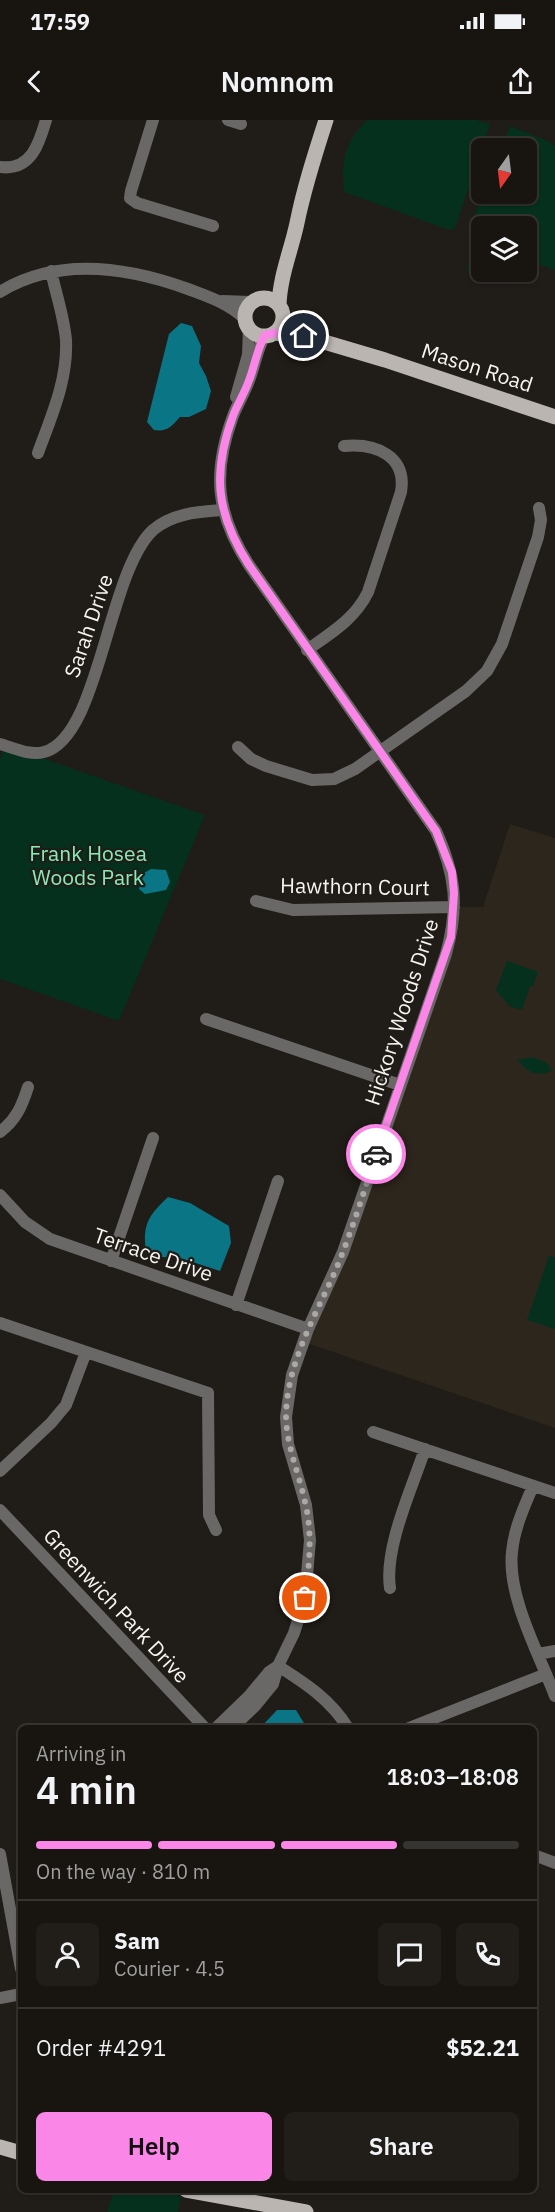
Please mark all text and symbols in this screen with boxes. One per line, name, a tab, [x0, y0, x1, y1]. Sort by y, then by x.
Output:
text: 17:59	[30, 7, 90, 36]
text: Nomnom	[221, 64, 334, 99]
icon: back	[18, 65, 51, 98]
icon: share	[504, 65, 537, 98]
north arrow	[471, 138, 537, 204]
map controls	[471, 138, 537, 282]
button: layers	[471, 216, 537, 282]
pin	[278, 310, 329, 361]
icon: home	[287, 319, 320, 352]
street label: Mason Road	[418, 336, 537, 398]
street label: Sarah Drive	[57, 570, 119, 681]
park label: Frank Hosea Woods Park	[29, 839, 147, 891]
street label: Hawthorn Court	[280, 871, 430, 901]
street label: Hickory Woods Drive	[358, 915, 444, 1109]
courier	[346, 1124, 406, 1184]
icon: car	[360, 1138, 393, 1171]
street label: Terrace Drive	[90, 1221, 217, 1288]
street label: Greenwich Park Drive	[38, 1522, 196, 1689]
pin	[279, 1572, 330, 1623]
icon: bag	[288, 1581, 321, 1614]
text: Arriving in	[36, 1740, 126, 1767]
text: 18:03–18:08	[386, 1762, 519, 1791]
text: 4 min	[36, 1764, 137, 1815]
text: On the way · 810 m	[36, 1858, 210, 1885]
button: person	[36, 1923, 99, 1986]
button: chat	[378, 1923, 441, 1986]
button: phone	[456, 1923, 519, 1986]
text: Sam	[114, 1926, 160, 1955]
text: Courier · 4.5	[114, 1955, 225, 1982]
text: Order #4291	[36, 2033, 166, 2062]
text: $52.21	[446, 2033, 519, 2062]
button: Help	[36, 2112, 272, 2181]
button: Share	[284, 2112, 519, 2181]

